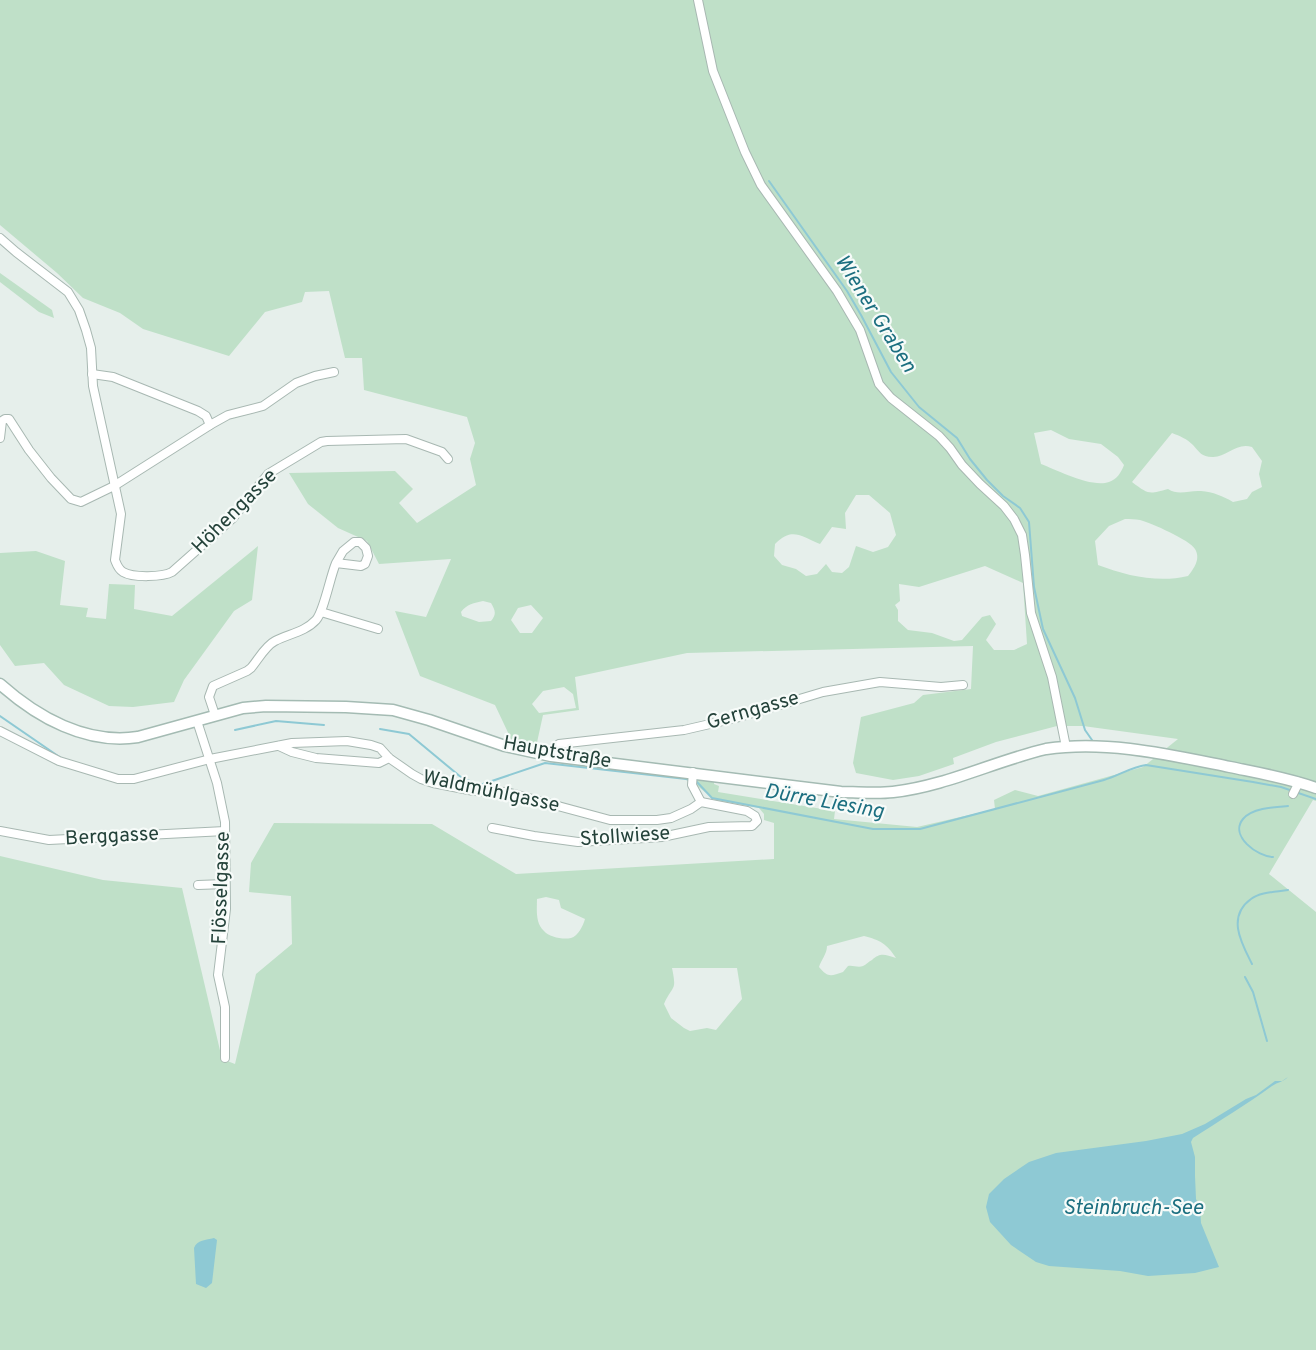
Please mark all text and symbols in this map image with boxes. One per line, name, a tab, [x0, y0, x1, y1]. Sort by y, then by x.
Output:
water label: Wiener Graben	[828, 250, 922, 379]
street label: Höhengasse	[187, 464, 283, 560]
street label: Gerngasse	[704, 685, 802, 737]
street label: Hauptstraße	[501, 731, 613, 775]
street label: Waldmühlgasse	[420, 765, 562, 819]
water label: Dürre Liesing	[762, 778, 886, 826]
street label: Stollwiese	[579, 821, 671, 853]
street label: Berggasse	[64, 822, 160, 852]
street label: Flösselgasse	[207, 831, 237, 945]
water label: Steinbruch-See	[1063, 1195, 1204, 1222]

